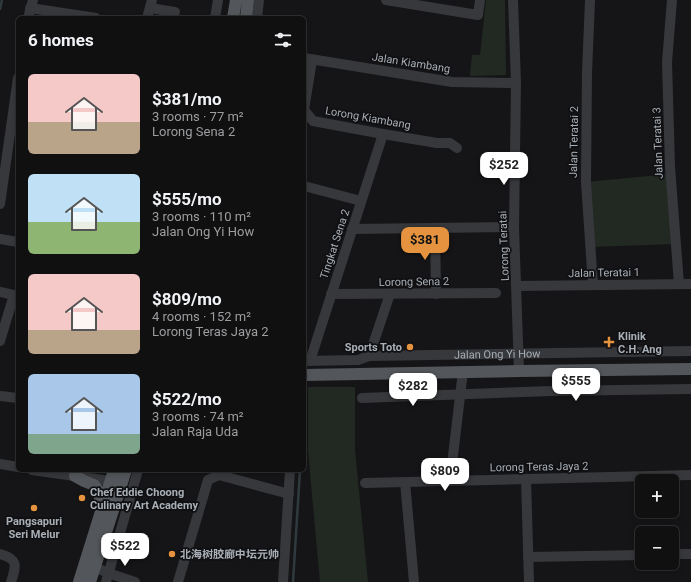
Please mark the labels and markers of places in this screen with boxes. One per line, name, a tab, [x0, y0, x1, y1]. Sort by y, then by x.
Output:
pin: $252	[480, 152, 528, 186]
pin: $381	[401, 227, 449, 261]
place label: Klinik C.H. Ang	[618, 330, 662, 356]
marker: Klinik C.H. Ang	[603, 336, 615, 348]
place label: Sports Toto	[345, 341, 402, 354]
marker: Sports Toto	[405, 342, 415, 352]
pin: $555	[552, 368, 600, 402]
pin: $282	[389, 373, 437, 407]
pin: $809	[421, 458, 469, 492]
place label: Chef Eddie Choong Culinary Art Academy	[90, 486, 198, 512]
marker: Chef Eddie Choong Culinary Art Academy	[77, 493, 87, 503]
marker: Pangsapuri Seri Melur	[29, 503, 39, 513]
place label: Pangsapuri Seri Melur	[6, 515, 62, 541]
pin: $522	[101, 533, 149, 567]
place label: 北海树胶廊中坛元帅	[180, 548, 279, 561]
marker: 北海树胶廊中坛元帅	[167, 549, 177, 559]

